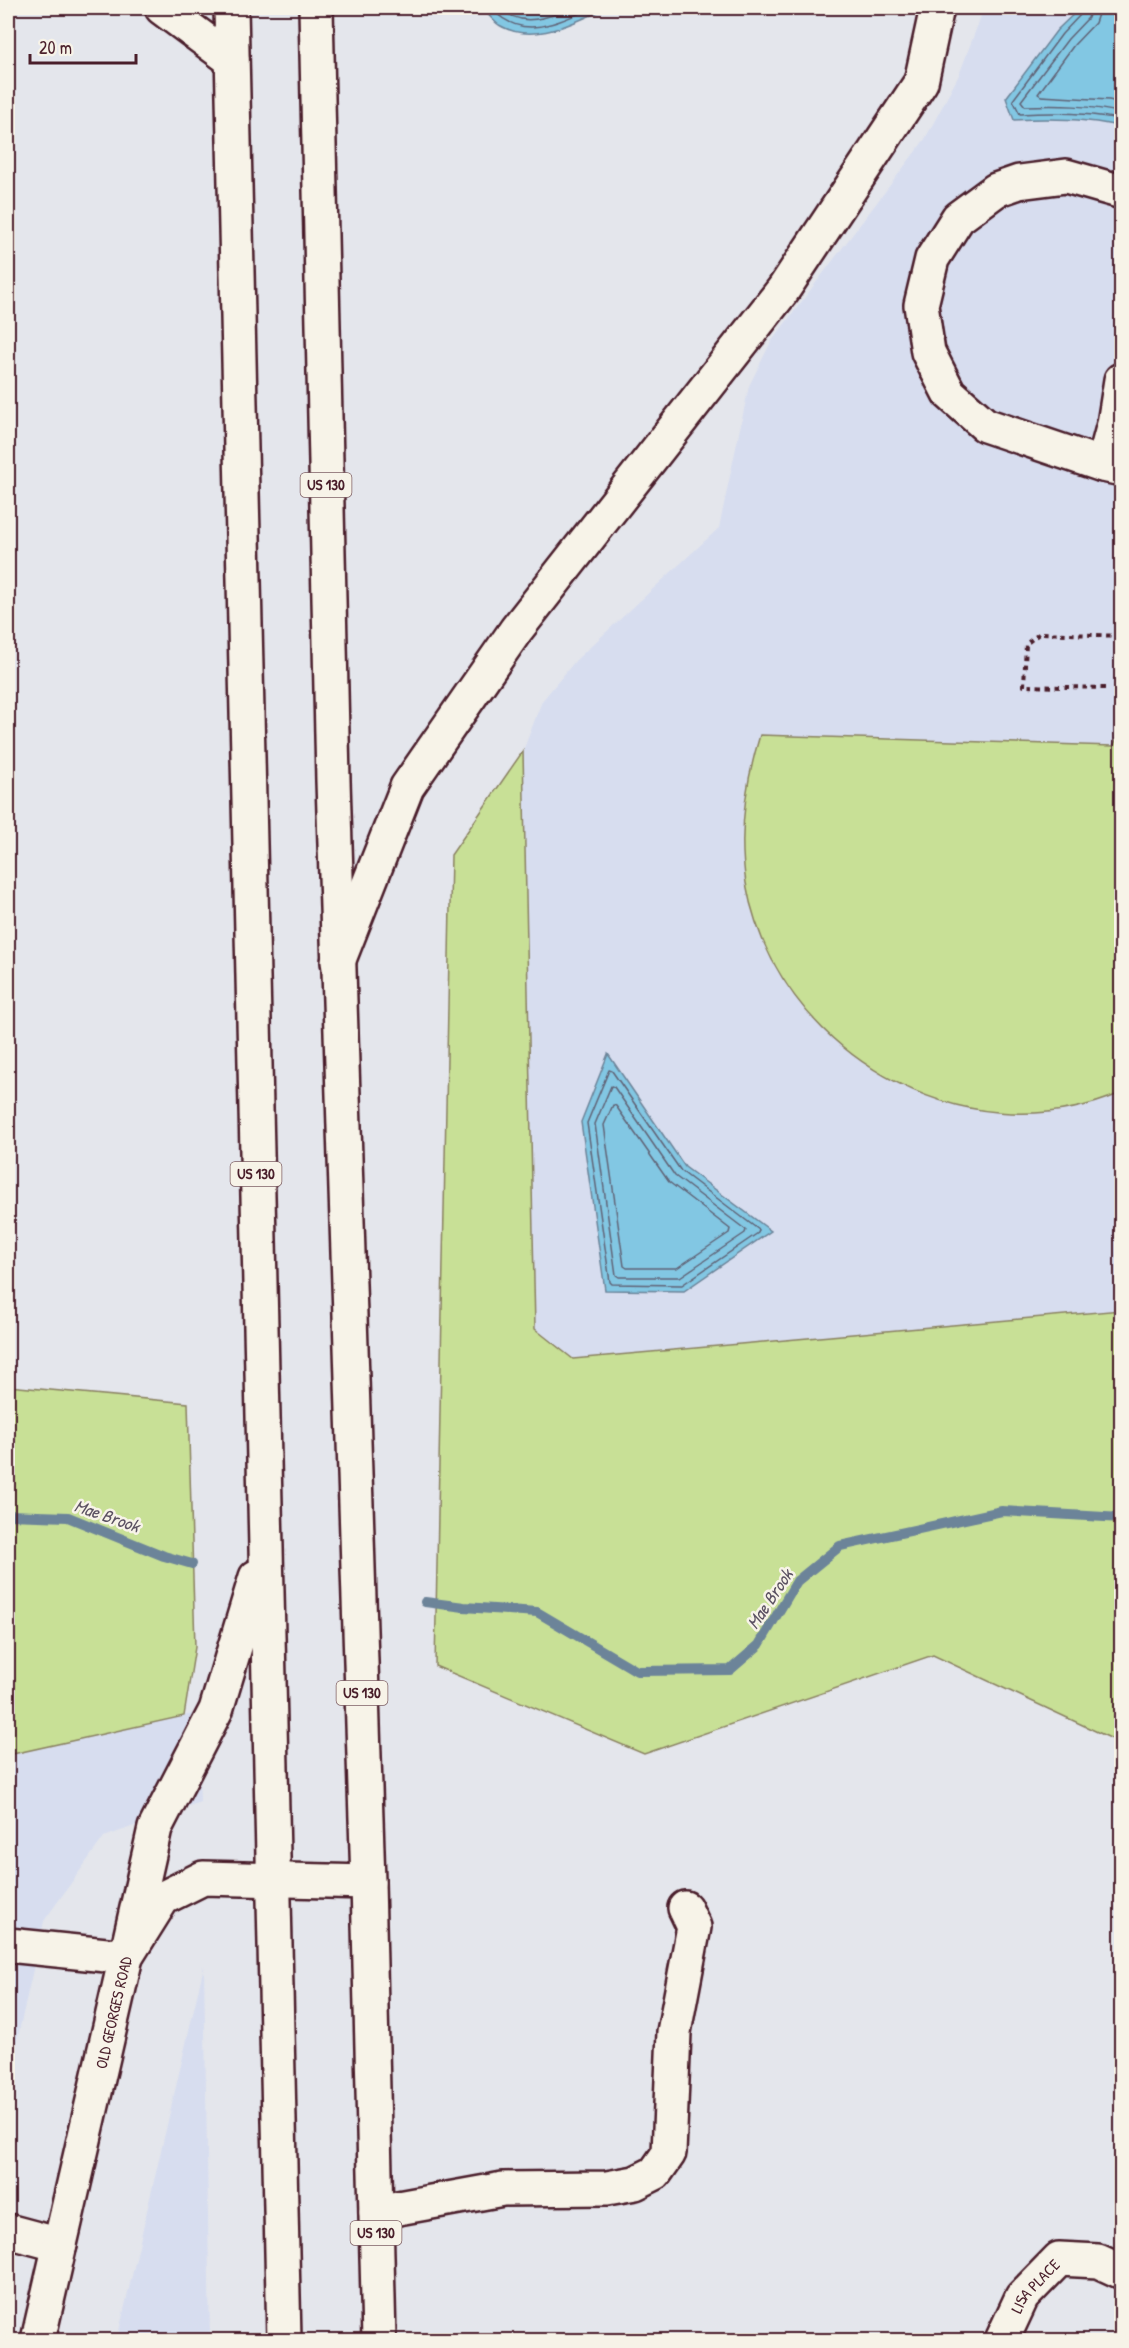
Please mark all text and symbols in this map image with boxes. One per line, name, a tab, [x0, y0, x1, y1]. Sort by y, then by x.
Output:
scale bar	[30, 27, 136, 65]
text: 20 m	[39, 35, 72, 60]
road number: US 130	[300, 473, 352, 497]
road number: US 130	[230, 1162, 282, 1186]
water label: Mae Brook	[71, 1493, 144, 1539]
water label: Mae Brook	[740, 1563, 800, 1634]
road number: US 130	[336, 1681, 388, 1705]
street label: OLD GEORGES ROAD	[90, 1954, 137, 2071]
road number: US 130	[350, 2221, 401, 2245]
street label: LISA PLACE	[1005, 2254, 1064, 2316]

